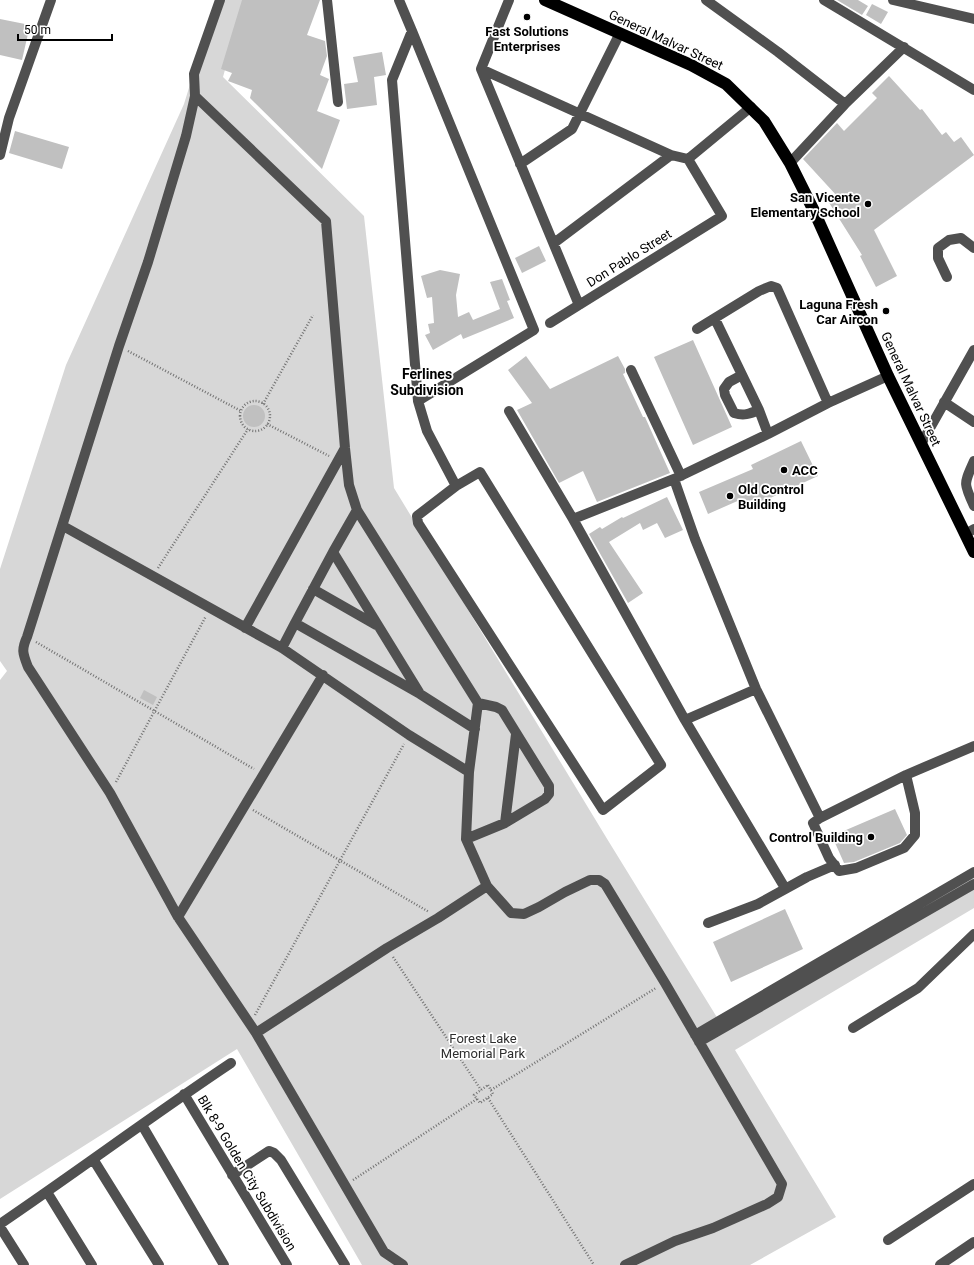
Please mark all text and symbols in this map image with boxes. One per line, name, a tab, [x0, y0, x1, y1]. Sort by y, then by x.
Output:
street label: General Malvar Street	[607, 7, 725, 73]
marker: Fast Solutions Enterprises	[522, 12, 532, 22]
scale bar	[18, 16, 112, 42]
text: 50 m	[24, 23, 51, 37]
place label: Fast Solutions Enterprises	[485, 24, 569, 54]
place label: San Vicente Elementary School	[750, 190, 860, 220]
marker: San Vicente Elementary School	[863, 199, 873, 209]
street label: Don Pablo Street	[584, 226, 674, 290]
place label: Laguna Fresh Car Aircon	[799, 297, 878, 327]
marker: Laguna Fresh Car Aircon	[881, 306, 891, 316]
street label: General Malvar Street	[878, 330, 944, 448]
district label: Ferlines Subdivision	[390, 366, 464, 398]
place label: ACC	[792, 463, 818, 478]
marker: ACC	[779, 465, 789, 475]
place label: Old Control Building	[738, 482, 804, 512]
marker: Old Control Building	[725, 491, 735, 501]
place label: Control Building	[769, 830, 863, 845]
marker: Control Building	[866, 832, 876, 842]
park label: Forest Lake Memorial Park	[441, 1031, 526, 1061]
street label: Blk 8-9 Golden City Subdivision	[195, 1093, 299, 1253]

